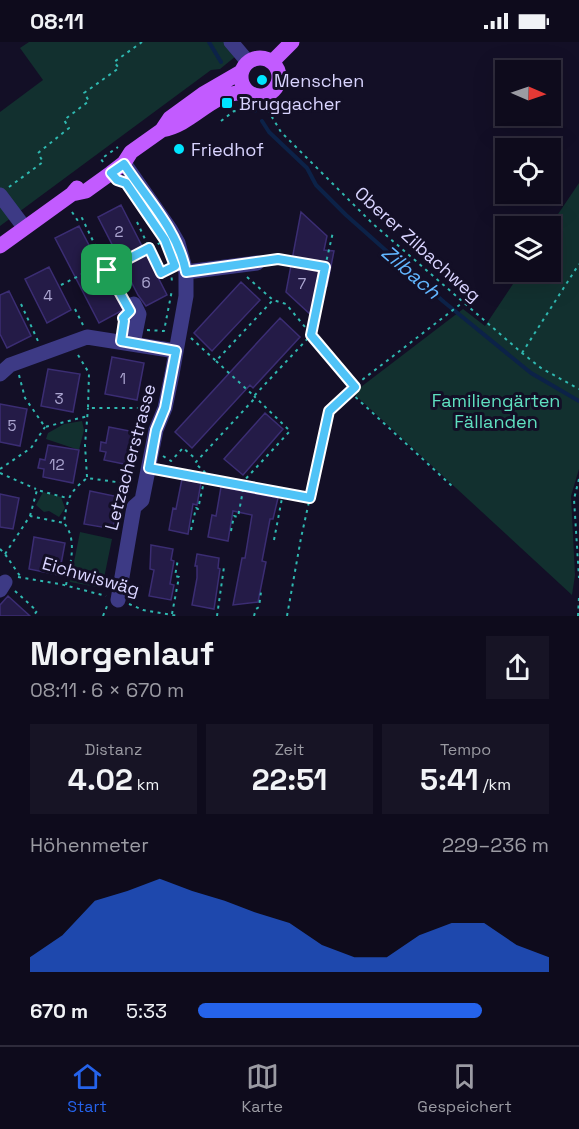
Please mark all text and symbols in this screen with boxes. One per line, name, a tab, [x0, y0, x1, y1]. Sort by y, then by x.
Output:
text: 08:11	[30, 7, 84, 35]
north arrow	[495, 60, 561, 126]
map controls	[495, 60, 561, 282]
place label: Menschen	[274, 69, 364, 92]
marker: Menschen	[255, 73, 269, 87]
place label: Bruggacher	[239, 92, 341, 115]
marker: Bruggacher	[220, 96, 234, 110]
place label: Friedhof	[191, 138, 264, 161]
button: locate	[495, 138, 561, 204]
marker: Friedhof	[172, 142, 186, 156]
street label: Oberer Zilbachweg	[351, 182, 485, 306]
button: layers	[495, 216, 561, 282]
house number: 2	[114, 222, 124, 241]
water label: Zilbach	[377, 240, 445, 304]
pin	[81, 244, 132, 295]
icon: arrive	[90, 253, 123, 286]
house number: 6	[141, 273, 151, 292]
house number: 7	[298, 274, 306, 293]
house number: 4	[43, 286, 53, 305]
house number: 1	[120, 369, 126, 388]
street label: Letzacherstrasse	[99, 381, 161, 533]
house number: 3	[54, 389, 64, 408]
park label: Familiengärten Fällanden	[432, 389, 560, 433]
house number: 5	[8, 416, 17, 435]
house number: 12	[49, 455, 65, 474]
street label: Eichwiswäg	[40, 551, 142, 601]
text: Morgenlauf	[30, 633, 214, 675]
button: share	[486, 636, 549, 699]
text: 08:11 · 6 × 670 m	[30, 677, 184, 703]
text: Distanz	[85, 739, 142, 760]
text: Zeit	[275, 739, 304, 760]
text: Tempo	[440, 739, 491, 760]
text: 4.02	[68, 760, 133, 799]
text: 22:51	[252, 760, 327, 799]
text: 5:41	[420, 760, 479, 799]
text: km	[133, 774, 159, 795]
text: /km	[479, 774, 511, 795]
text: Höhenmeter	[30, 832, 149, 858]
text: 229–236 m	[442, 832, 549, 858]
text: 670 m	[30, 998, 88, 1024]
text: 5:33	[126, 998, 167, 1024]
tab: Start	[67, 1060, 107, 1117]
tab: Karte	[241, 1060, 283, 1117]
tab: Gespeichert	[417, 1060, 512, 1117]

